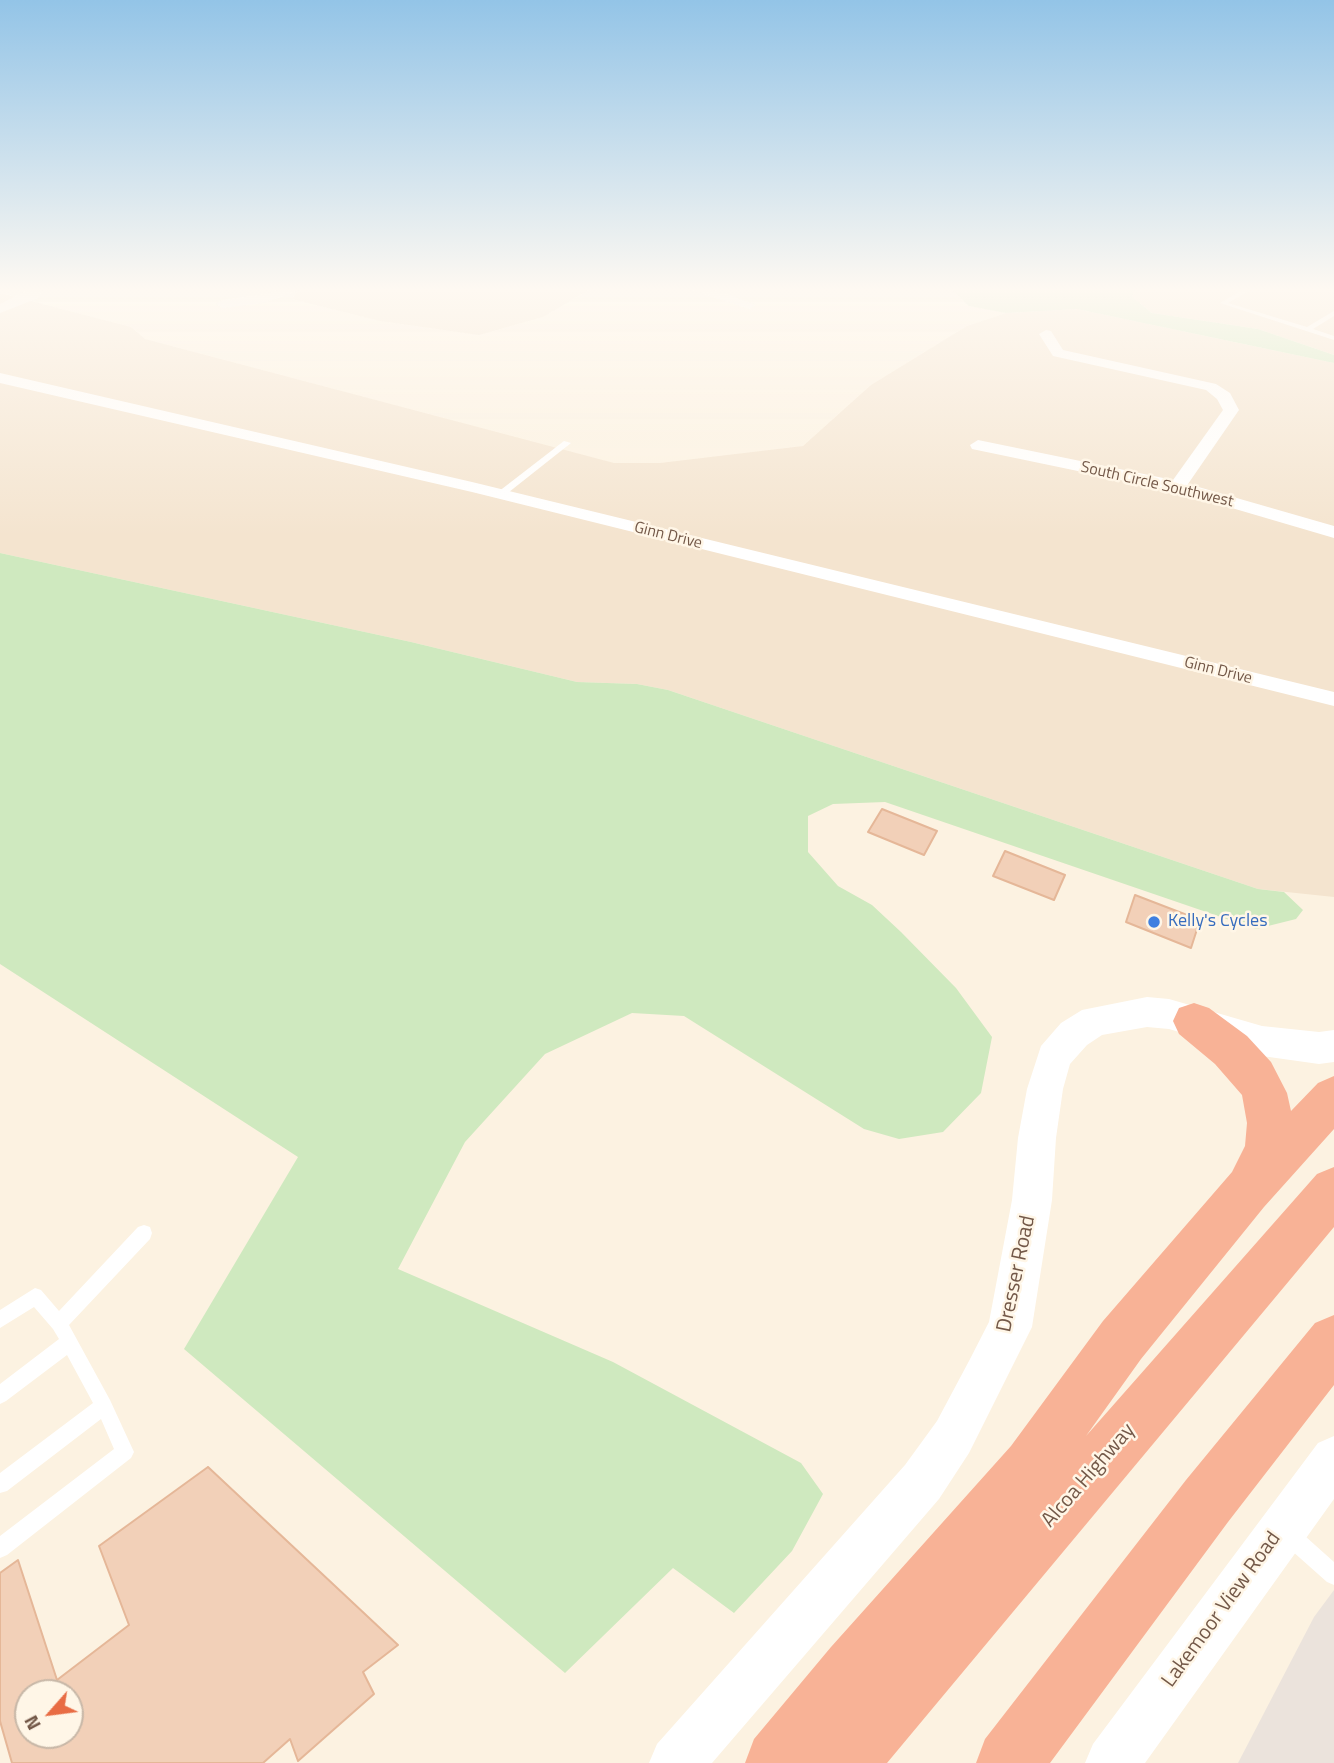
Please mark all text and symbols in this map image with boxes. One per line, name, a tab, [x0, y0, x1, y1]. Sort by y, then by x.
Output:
street label: South Circle Southwest	[1079, 458, 1235, 512]
street label: Ginn Drive	[632, 518, 704, 554]
street label: Ginn Drive	[1182, 653, 1254, 689]
place label: Kelly's Cycles	[1168, 911, 1268, 933]
marker: Kelly's Cycles	[1146, 914, 1162, 930]
street label: Dresser Road	[992, 1213, 1042, 1335]
street label: Alcoa Highway	[1037, 1419, 1141, 1533]
street label: Lakemoor View Road	[1157, 1527, 1287, 1693]
north arrow	[14, 1679, 84, 1749]
text: N	[16, 1711, 48, 1736]

